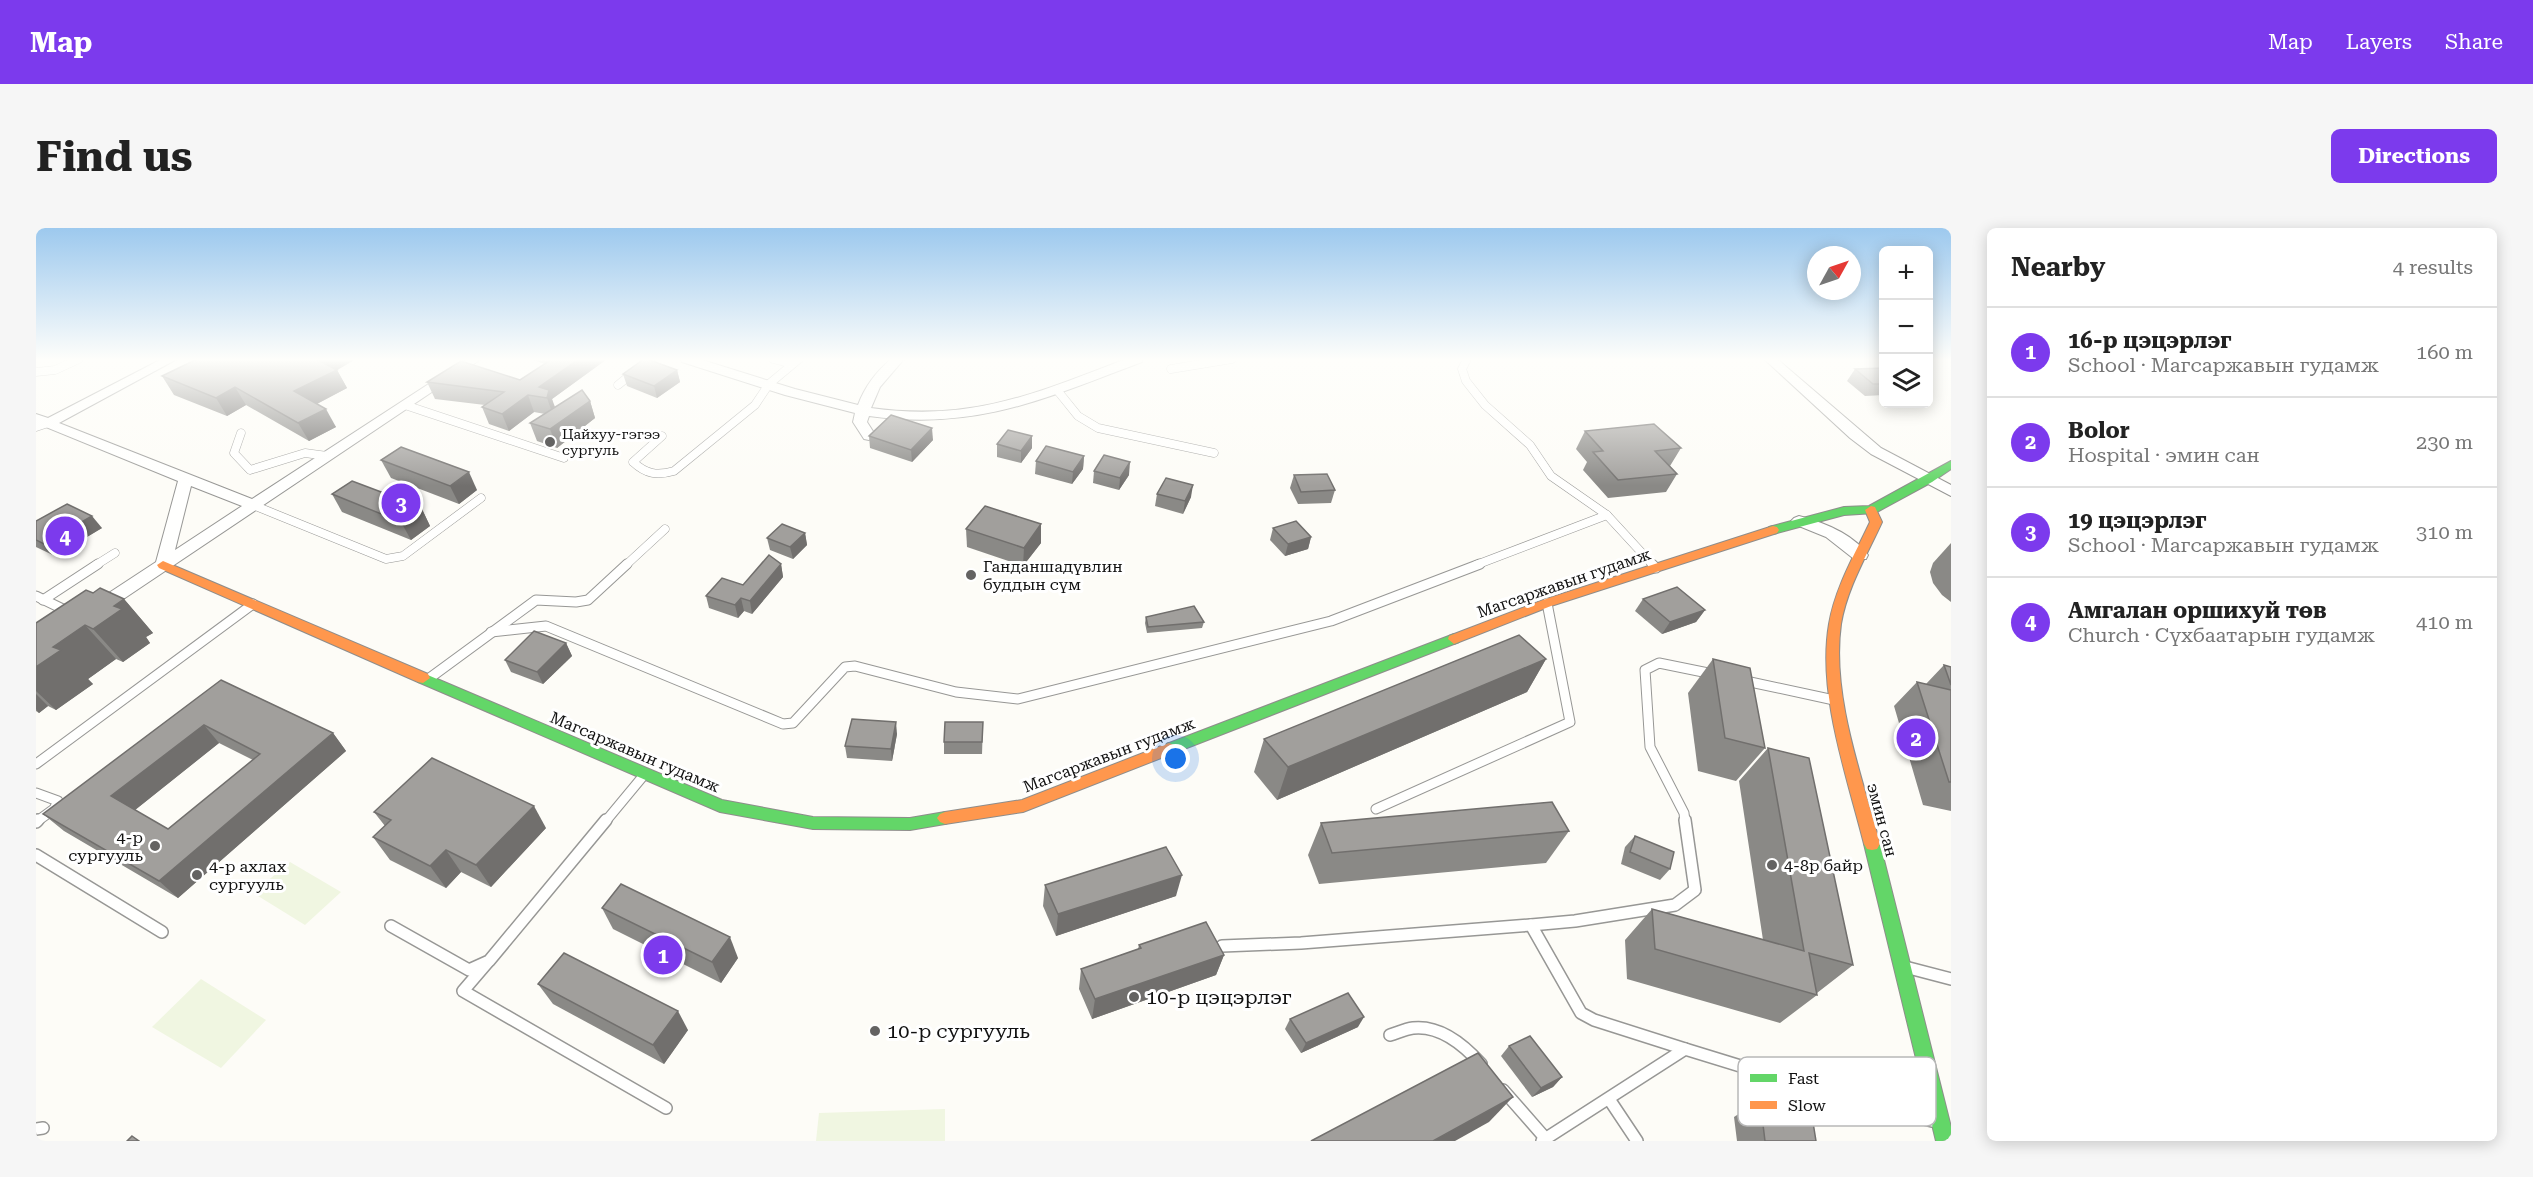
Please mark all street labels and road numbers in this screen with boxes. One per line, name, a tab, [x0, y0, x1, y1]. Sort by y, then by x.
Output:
street label: Магсаржавын гудамж	[1475, 544, 1654, 622]
street label: Магсаржавын гудамж	[547, 708, 723, 797]
street label: Магсаржавын гудамж	[1020, 713, 1198, 797]
street label: эмин сан	[1863, 781, 1901, 859]

